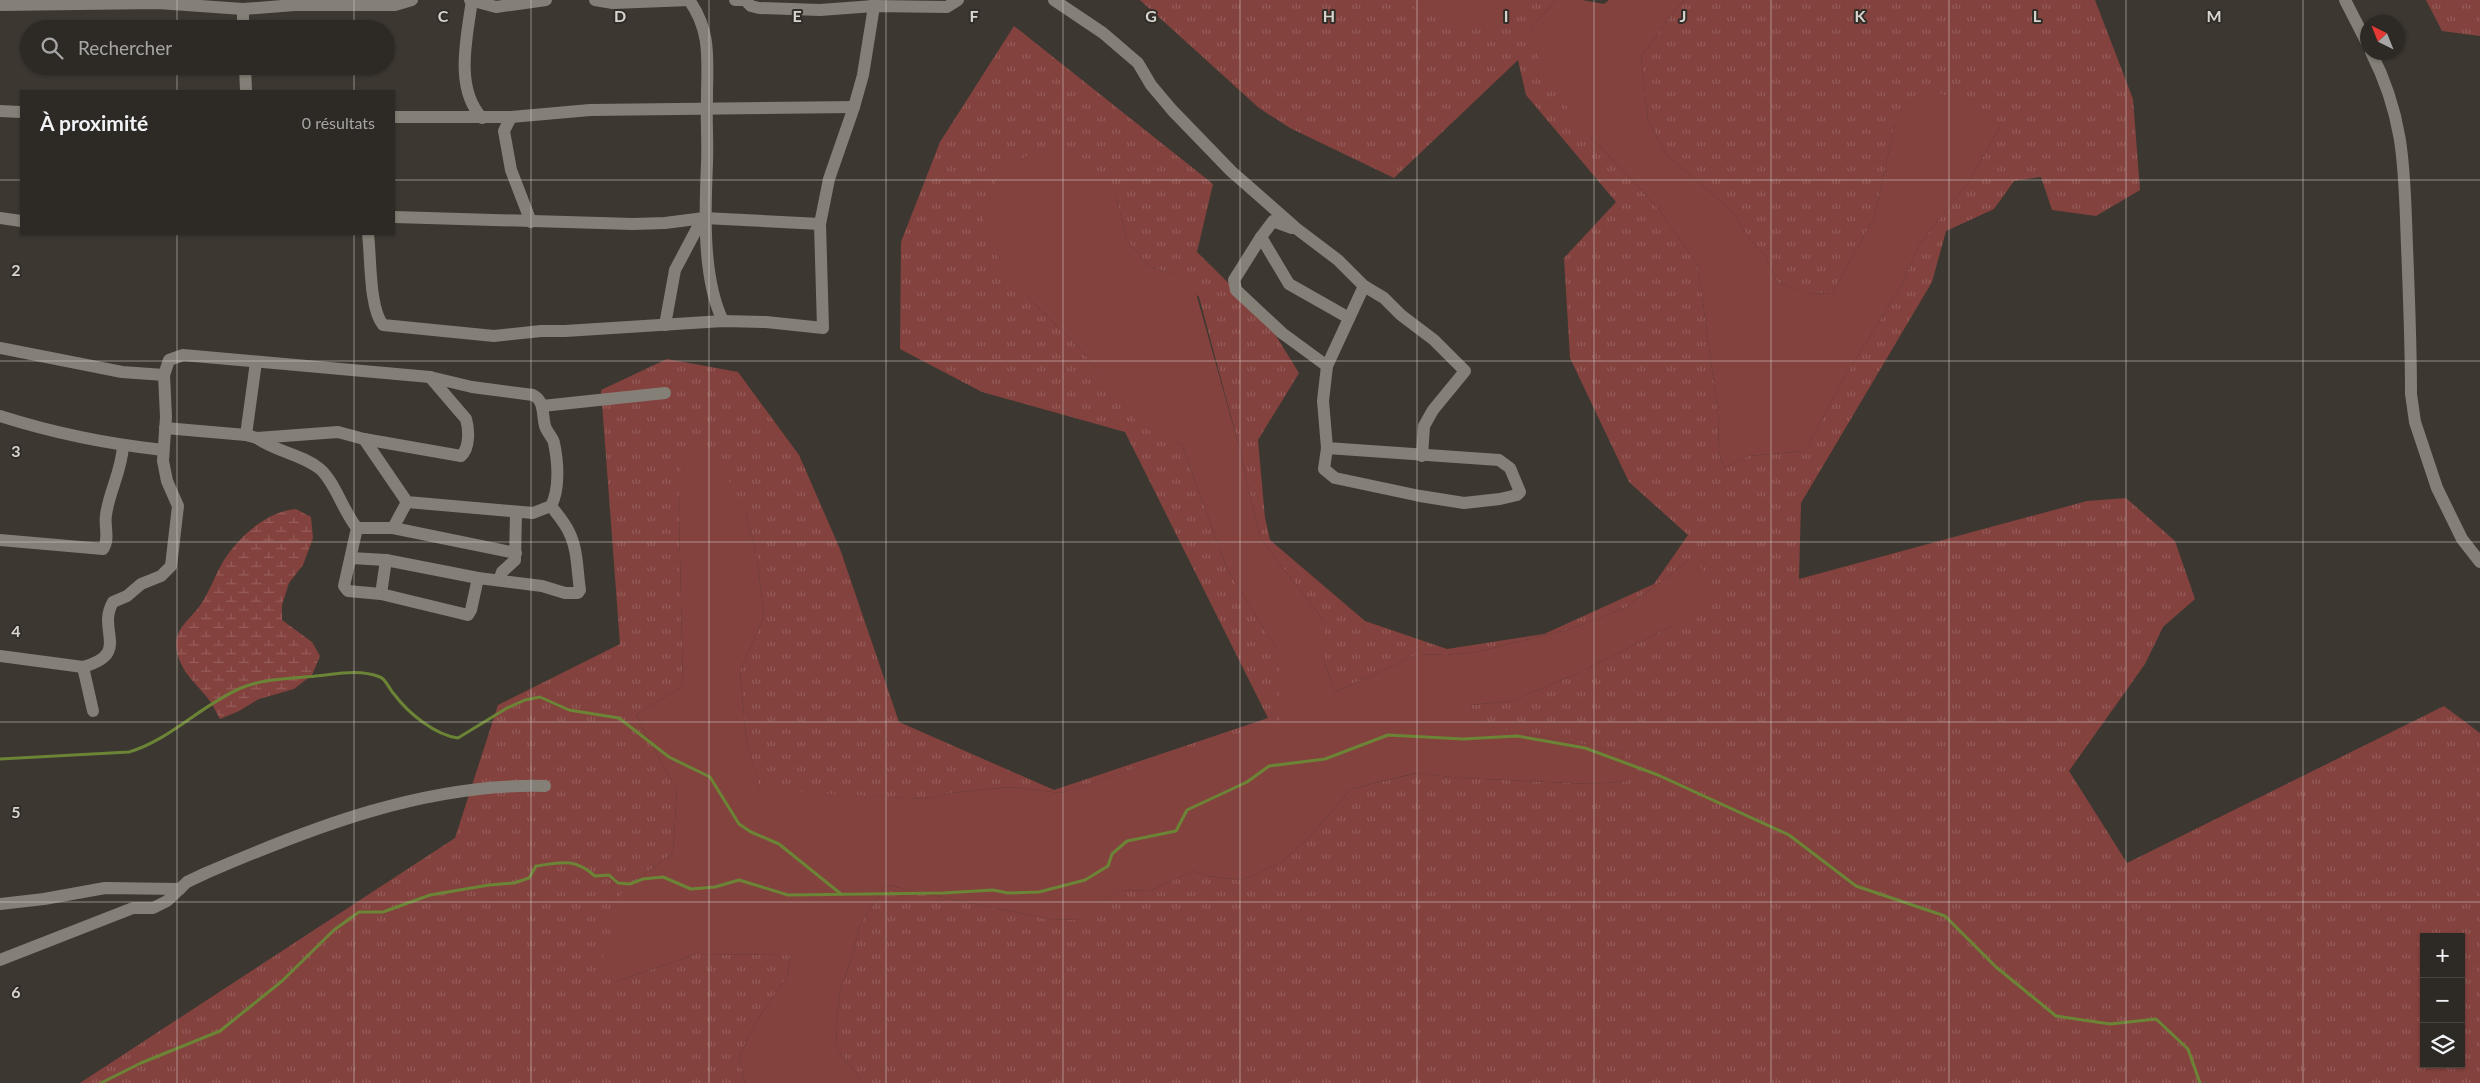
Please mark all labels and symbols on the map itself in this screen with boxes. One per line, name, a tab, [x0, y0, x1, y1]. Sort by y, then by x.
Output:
text: C	[438, 6, 449, 25]
text: D	[614, 6, 626, 25]
text: E	[792, 6, 802, 25]
text: F	[969, 6, 979, 25]
text: G	[1145, 6, 1157, 25]
text: H	[1323, 6, 1335, 25]
text: I	[1504, 6, 1508, 25]
text: J	[1680, 6, 1686, 25]
text: K	[1855, 6, 1867, 25]
text: L	[2033, 6, 2042, 25]
text: M	[2206, 6, 2222, 25]
north arrow	[2360, 15, 2405, 60]
text: 2	[11, 260, 21, 279]
text: 3	[11, 441, 21, 460]
text: 4	[11, 621, 21, 640]
text: 5	[11, 802, 21, 821]
text: 6	[11, 982, 21, 1001]

